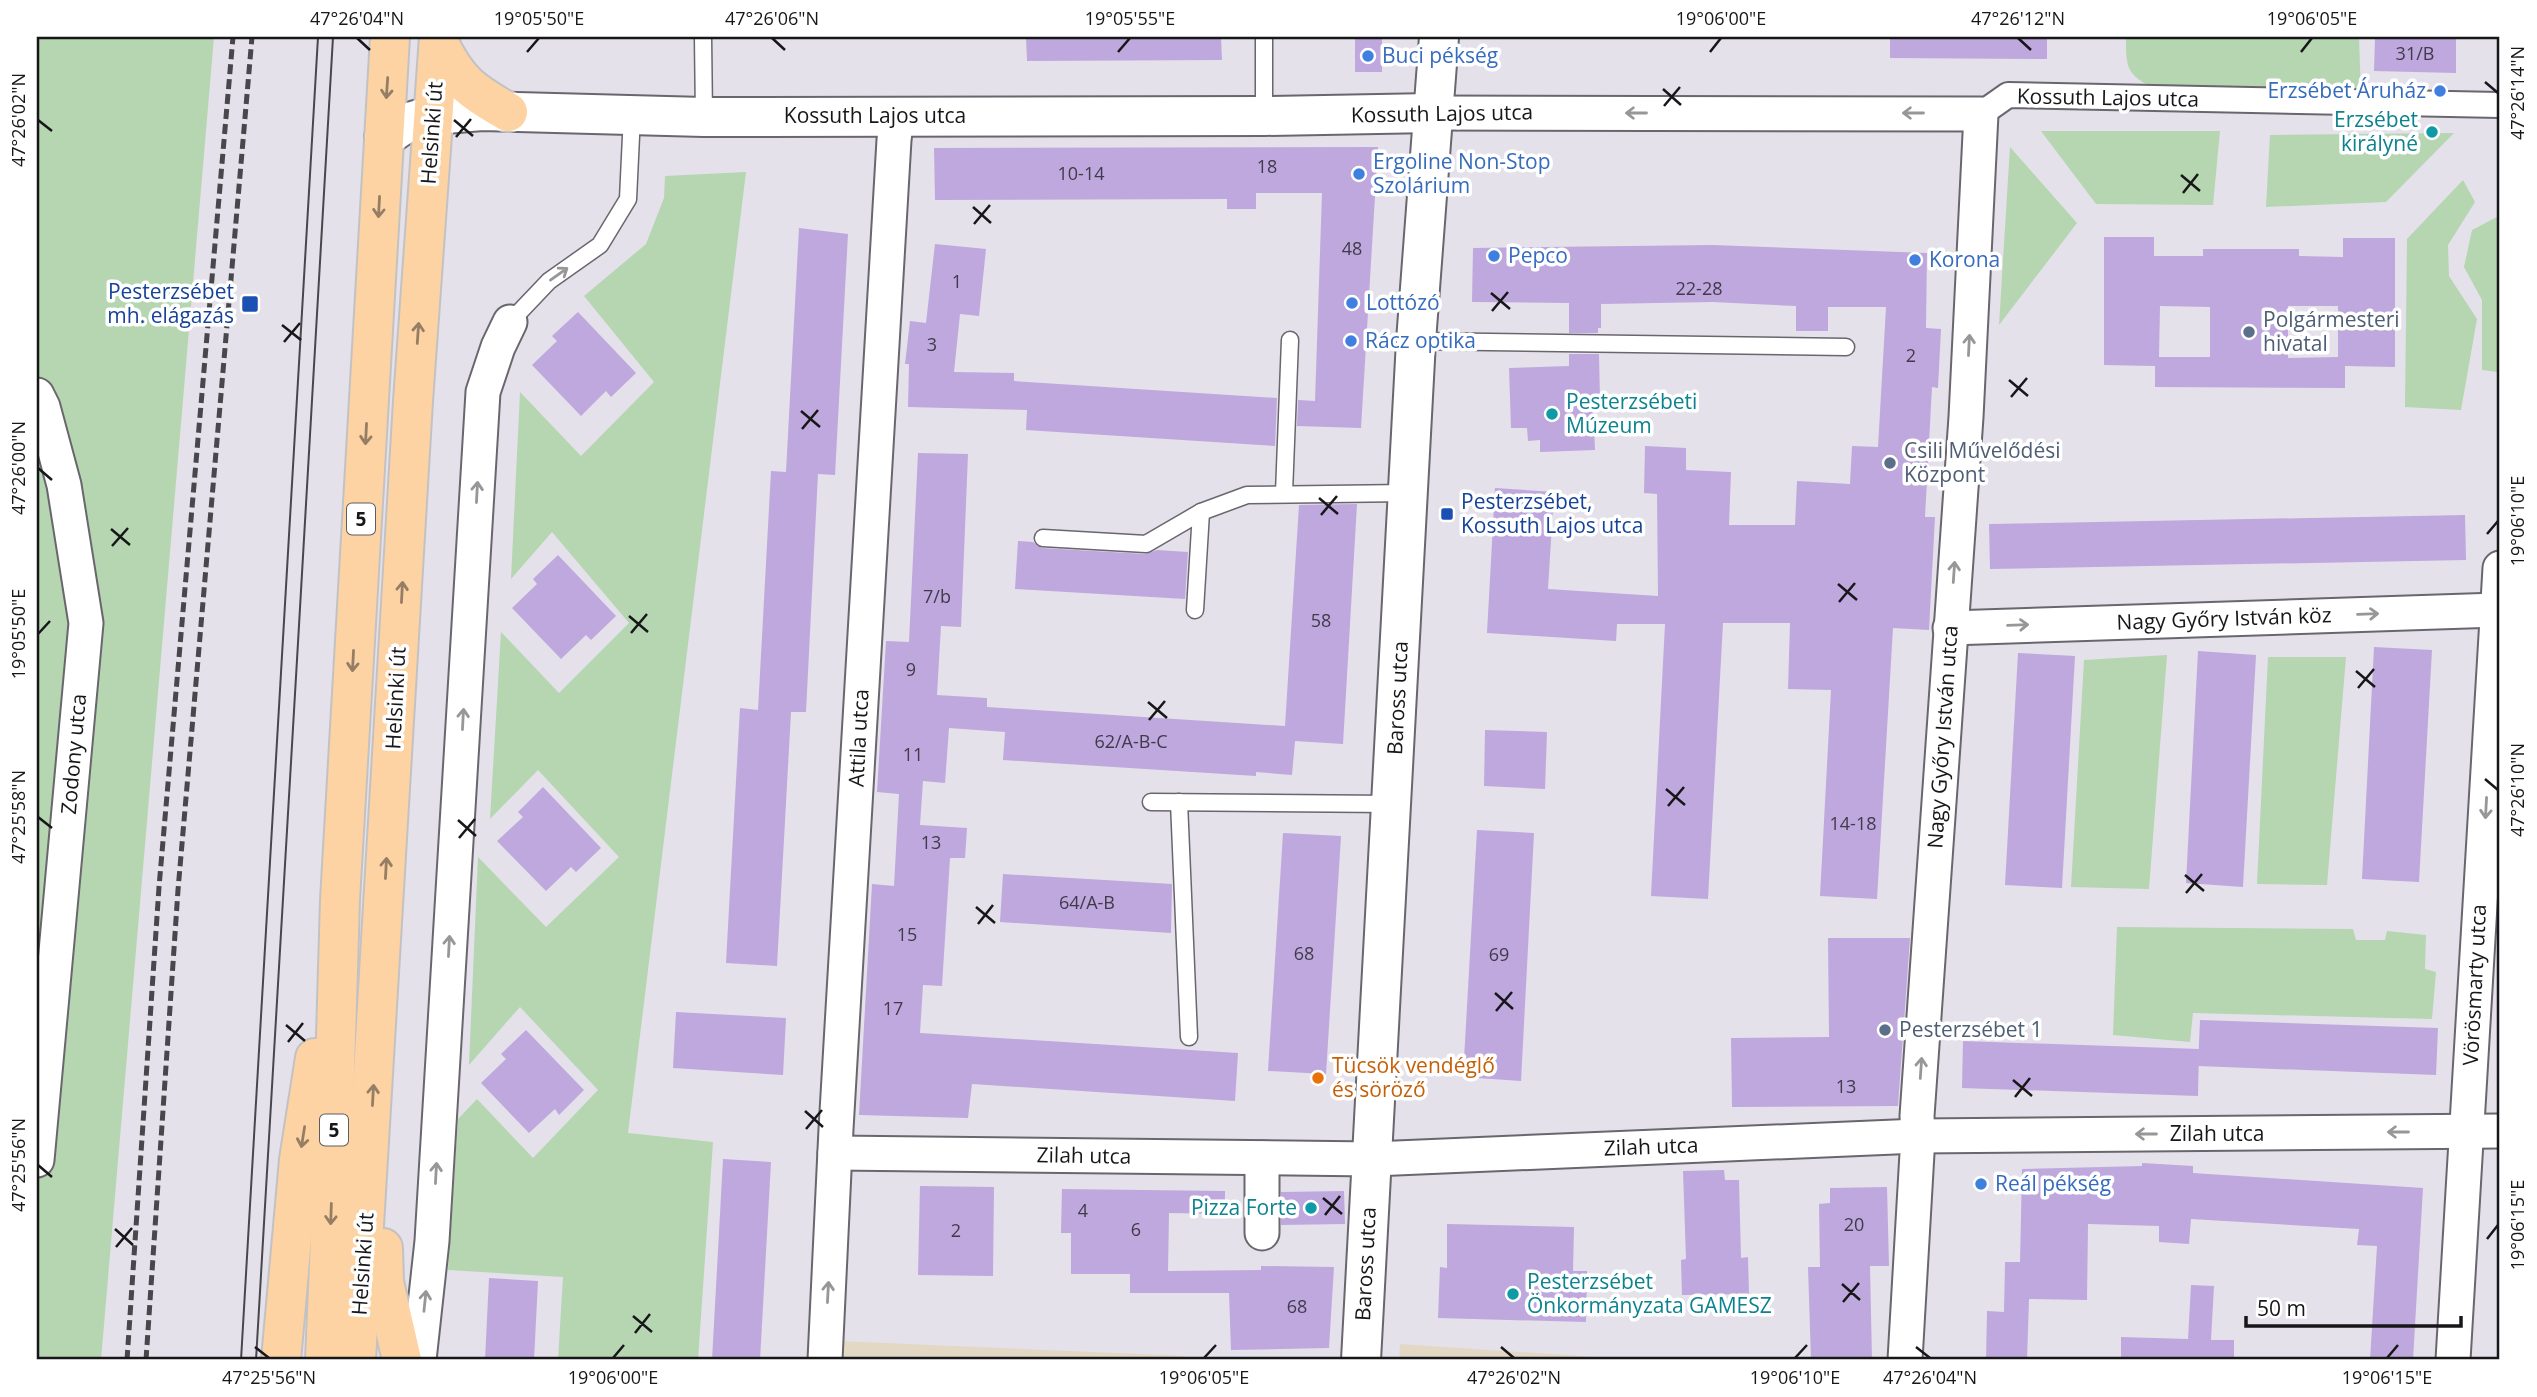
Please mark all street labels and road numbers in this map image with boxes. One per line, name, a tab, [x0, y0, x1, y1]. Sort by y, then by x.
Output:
street label: Helsinki út	[413, 81, 449, 185]
street label: Kossuth Lajos utca	[2017, 81, 2199, 113]
street label: Kossuth Lajos utca	[1351, 97, 1533, 129]
street label: Kossuth Lajos utca	[784, 101, 966, 129]
road number: 5	[347, 504, 375, 534]
street label: Nagy Győry István köz	[2116, 600, 2332, 636]
street label: Nagy Győry István utca	[1920, 624, 1964, 850]
street label: Baross utca	[1380, 640, 1414, 756]
street label: Helsinki út	[378, 646, 412, 750]
street label: Attila utca	[841, 688, 875, 788]
street label: Zodony utca	[54, 692, 92, 815]
street label: Vörösmarty utca	[2456, 904, 2492, 1066]
road number: 5	[320, 1114, 348, 1146]
street label: Zilah utca	[2170, 1119, 2264, 1147]
street label: Zilah utca	[1603, 1130, 1699, 1162]
street label: Zilah utca	[1036, 1140, 1132, 1170]
street label: Baross utca	[1348, 1206, 1382, 1322]
street label: Helsinki út	[344, 1212, 380, 1316]

